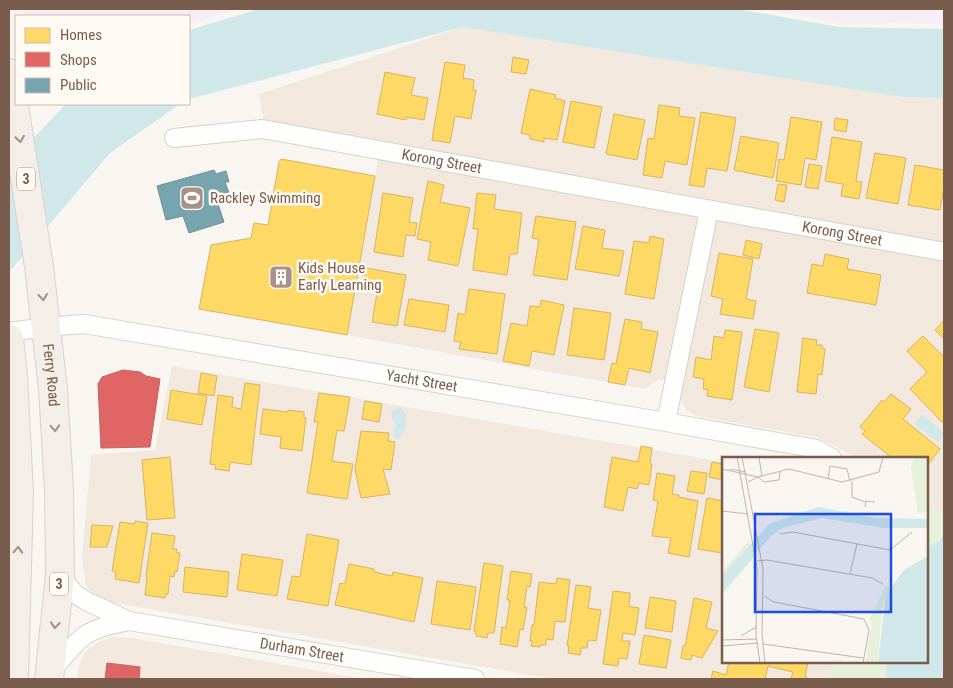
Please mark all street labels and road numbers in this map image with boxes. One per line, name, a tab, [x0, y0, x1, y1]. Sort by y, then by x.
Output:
street label: Korong Street	[400, 145, 483, 177]
road number: 3	[17, 168, 35, 190]
street label: Korong Street	[801, 217, 884, 249]
street label: Ferry Road	[39, 343, 63, 407]
street label: Yacht Street	[385, 366, 459, 396]
road number: 3	[50, 572, 68, 596]
street label: Durham Street	[259, 634, 345, 666]

